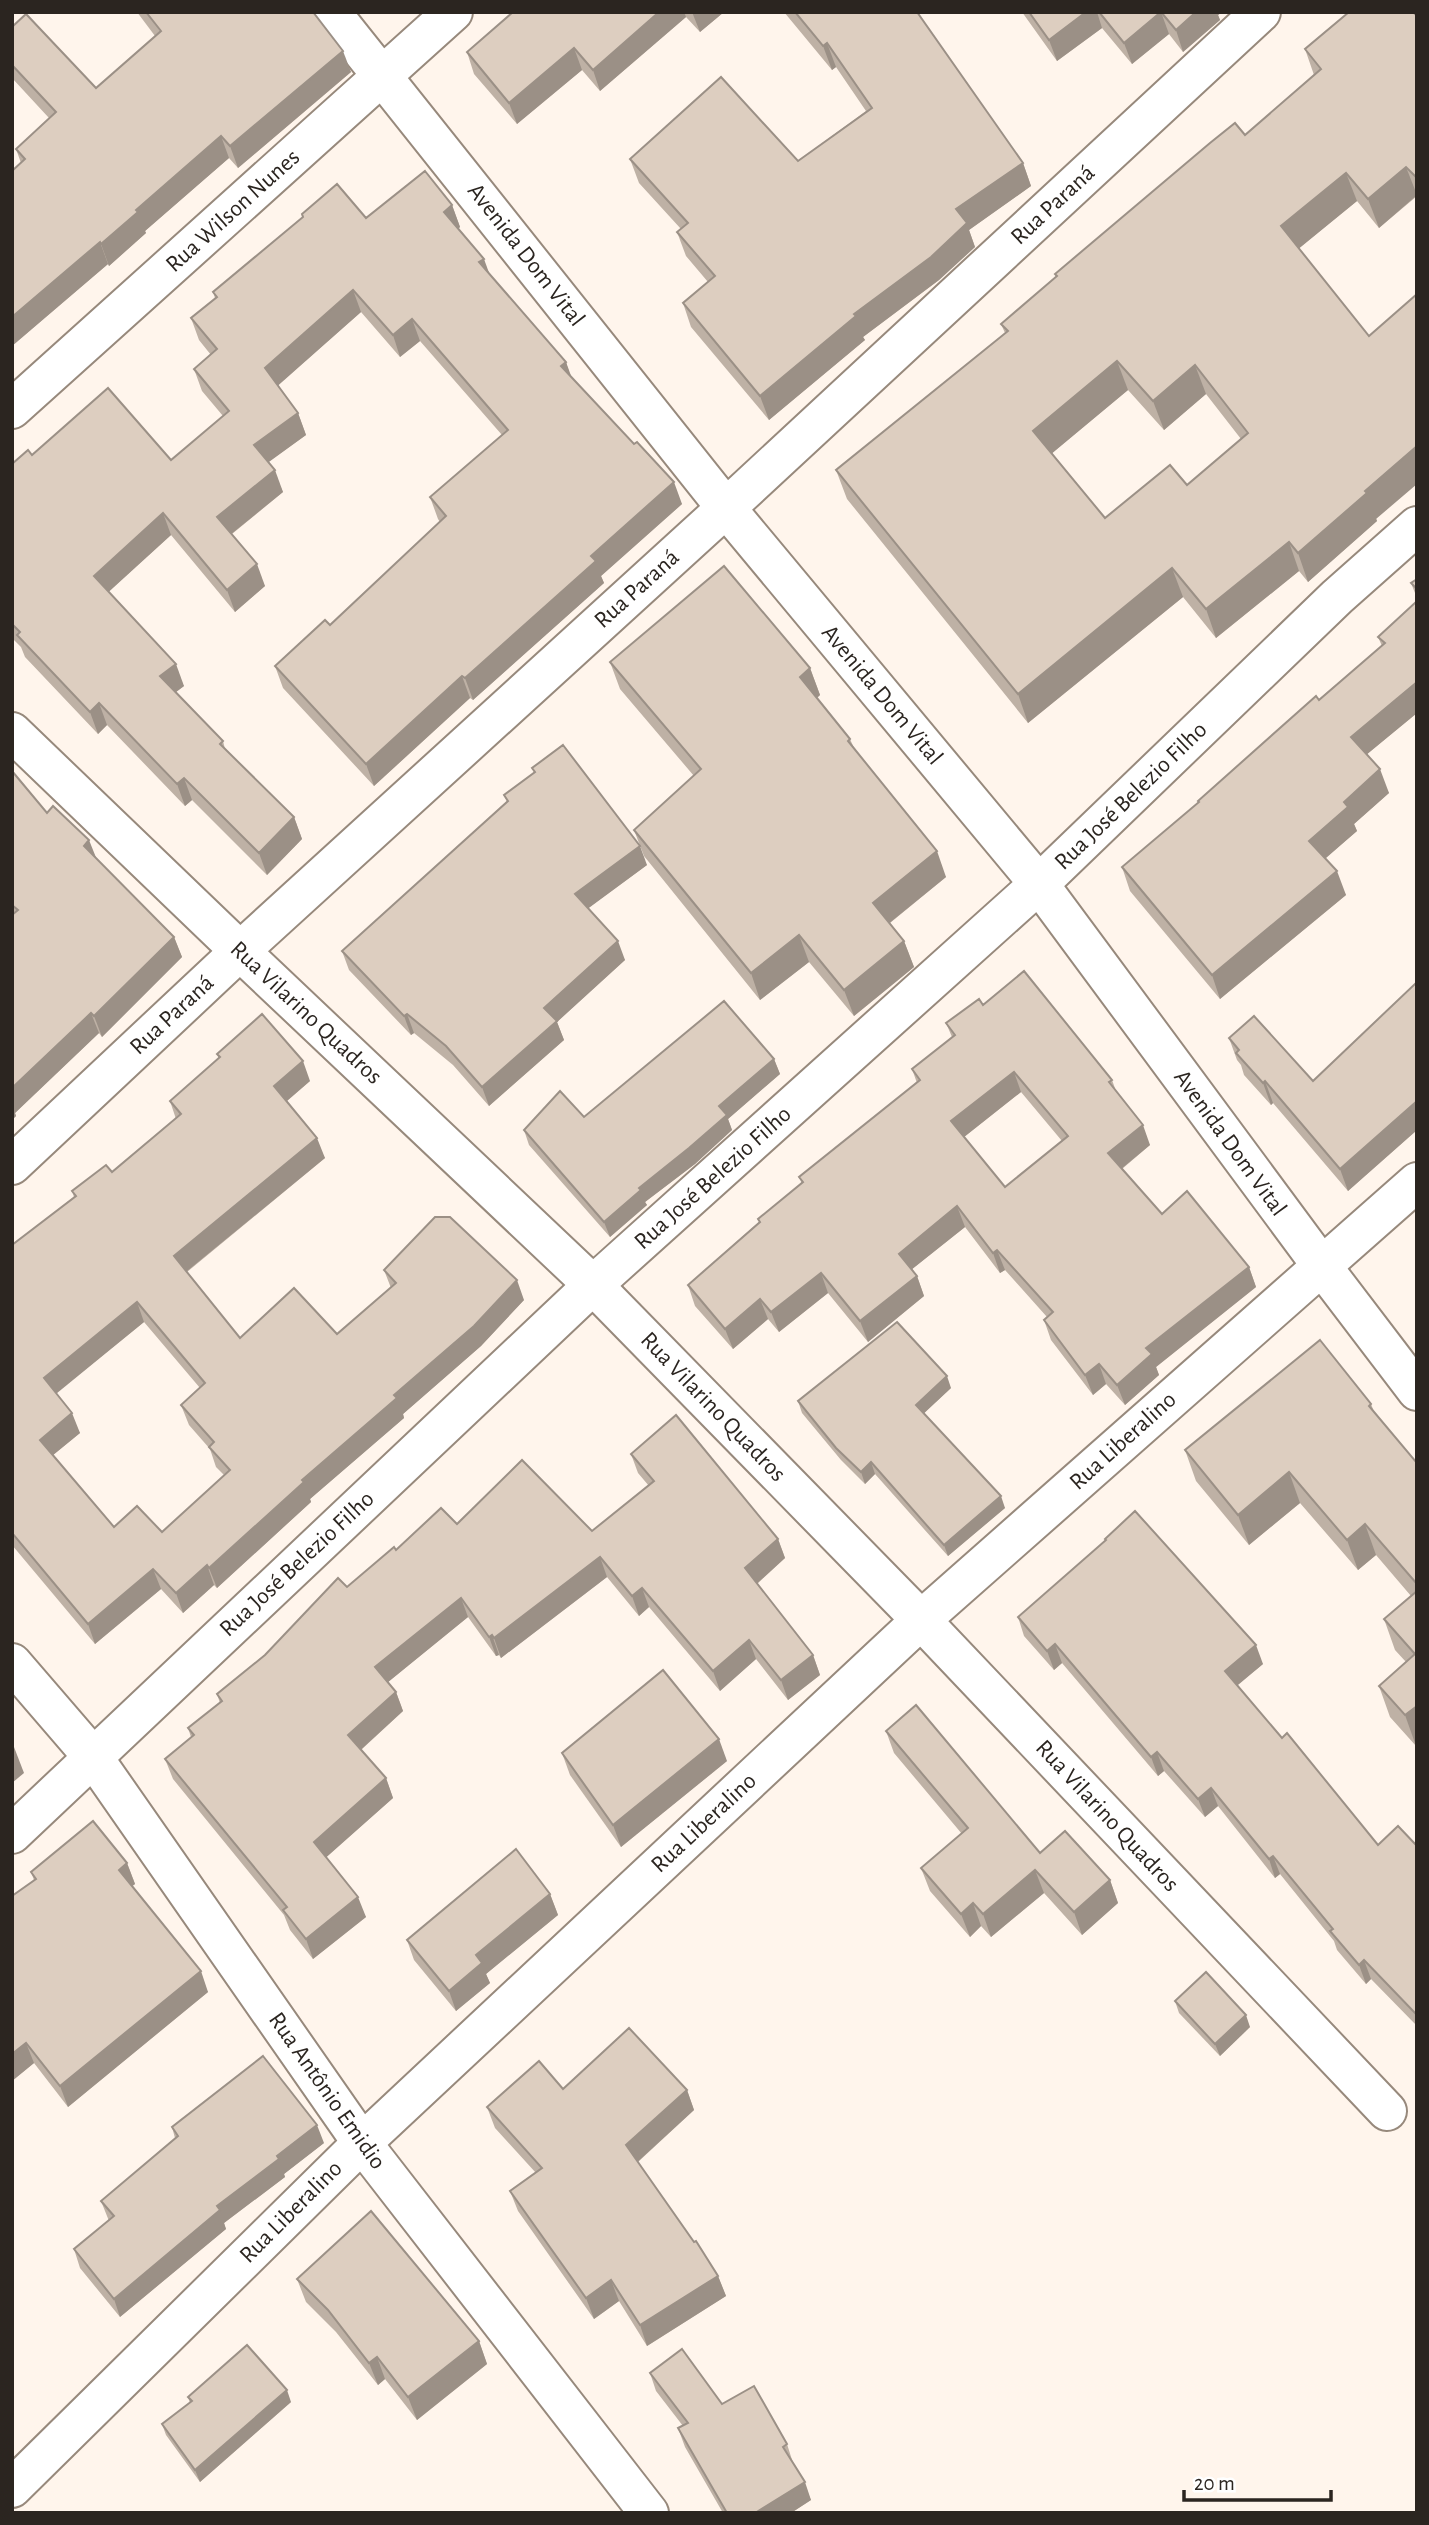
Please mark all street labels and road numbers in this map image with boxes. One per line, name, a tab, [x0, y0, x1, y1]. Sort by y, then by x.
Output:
street label: Rua Wilson Nunes	[162, 145, 304, 277]
street label: Rua Paraná	[1007, 161, 1099, 249]
street label: Avenida Dom Vital	[463, 179, 589, 331]
street label: Rua Paraná	[590, 545, 684, 633]
street label: Avenida Dom Vital	[817, 621, 947, 769]
street label: Rua José Belezio Filho	[1050, 717, 1212, 875]
street label: Rua Vilarino Quadros	[226, 937, 386, 1089]
street label: Rua Paraná	[126, 971, 218, 1059]
street label: Avenida Dom Vital	[1169, 1065, 1291, 1221]
street label: Rua José Belezio Filho	[630, 1102, 796, 1254]
street label: Rua Vilarino Quadros	[636, 1328, 790, 1486]
street label: Rua Liberalino	[1065, 1387, 1181, 1495]
street label: Rua José Belezio Filho	[215, 1487, 379, 1641]
street label: Rua Vilarino Quadros	[1031, 1736, 1183, 1896]
street label: Rua Liberalino	[647, 1769, 761, 1877]
street label: Rua Antônio Emidio	[264, 2008, 390, 2174]
street label: Rua Liberalino	[235, 2156, 347, 2268]

